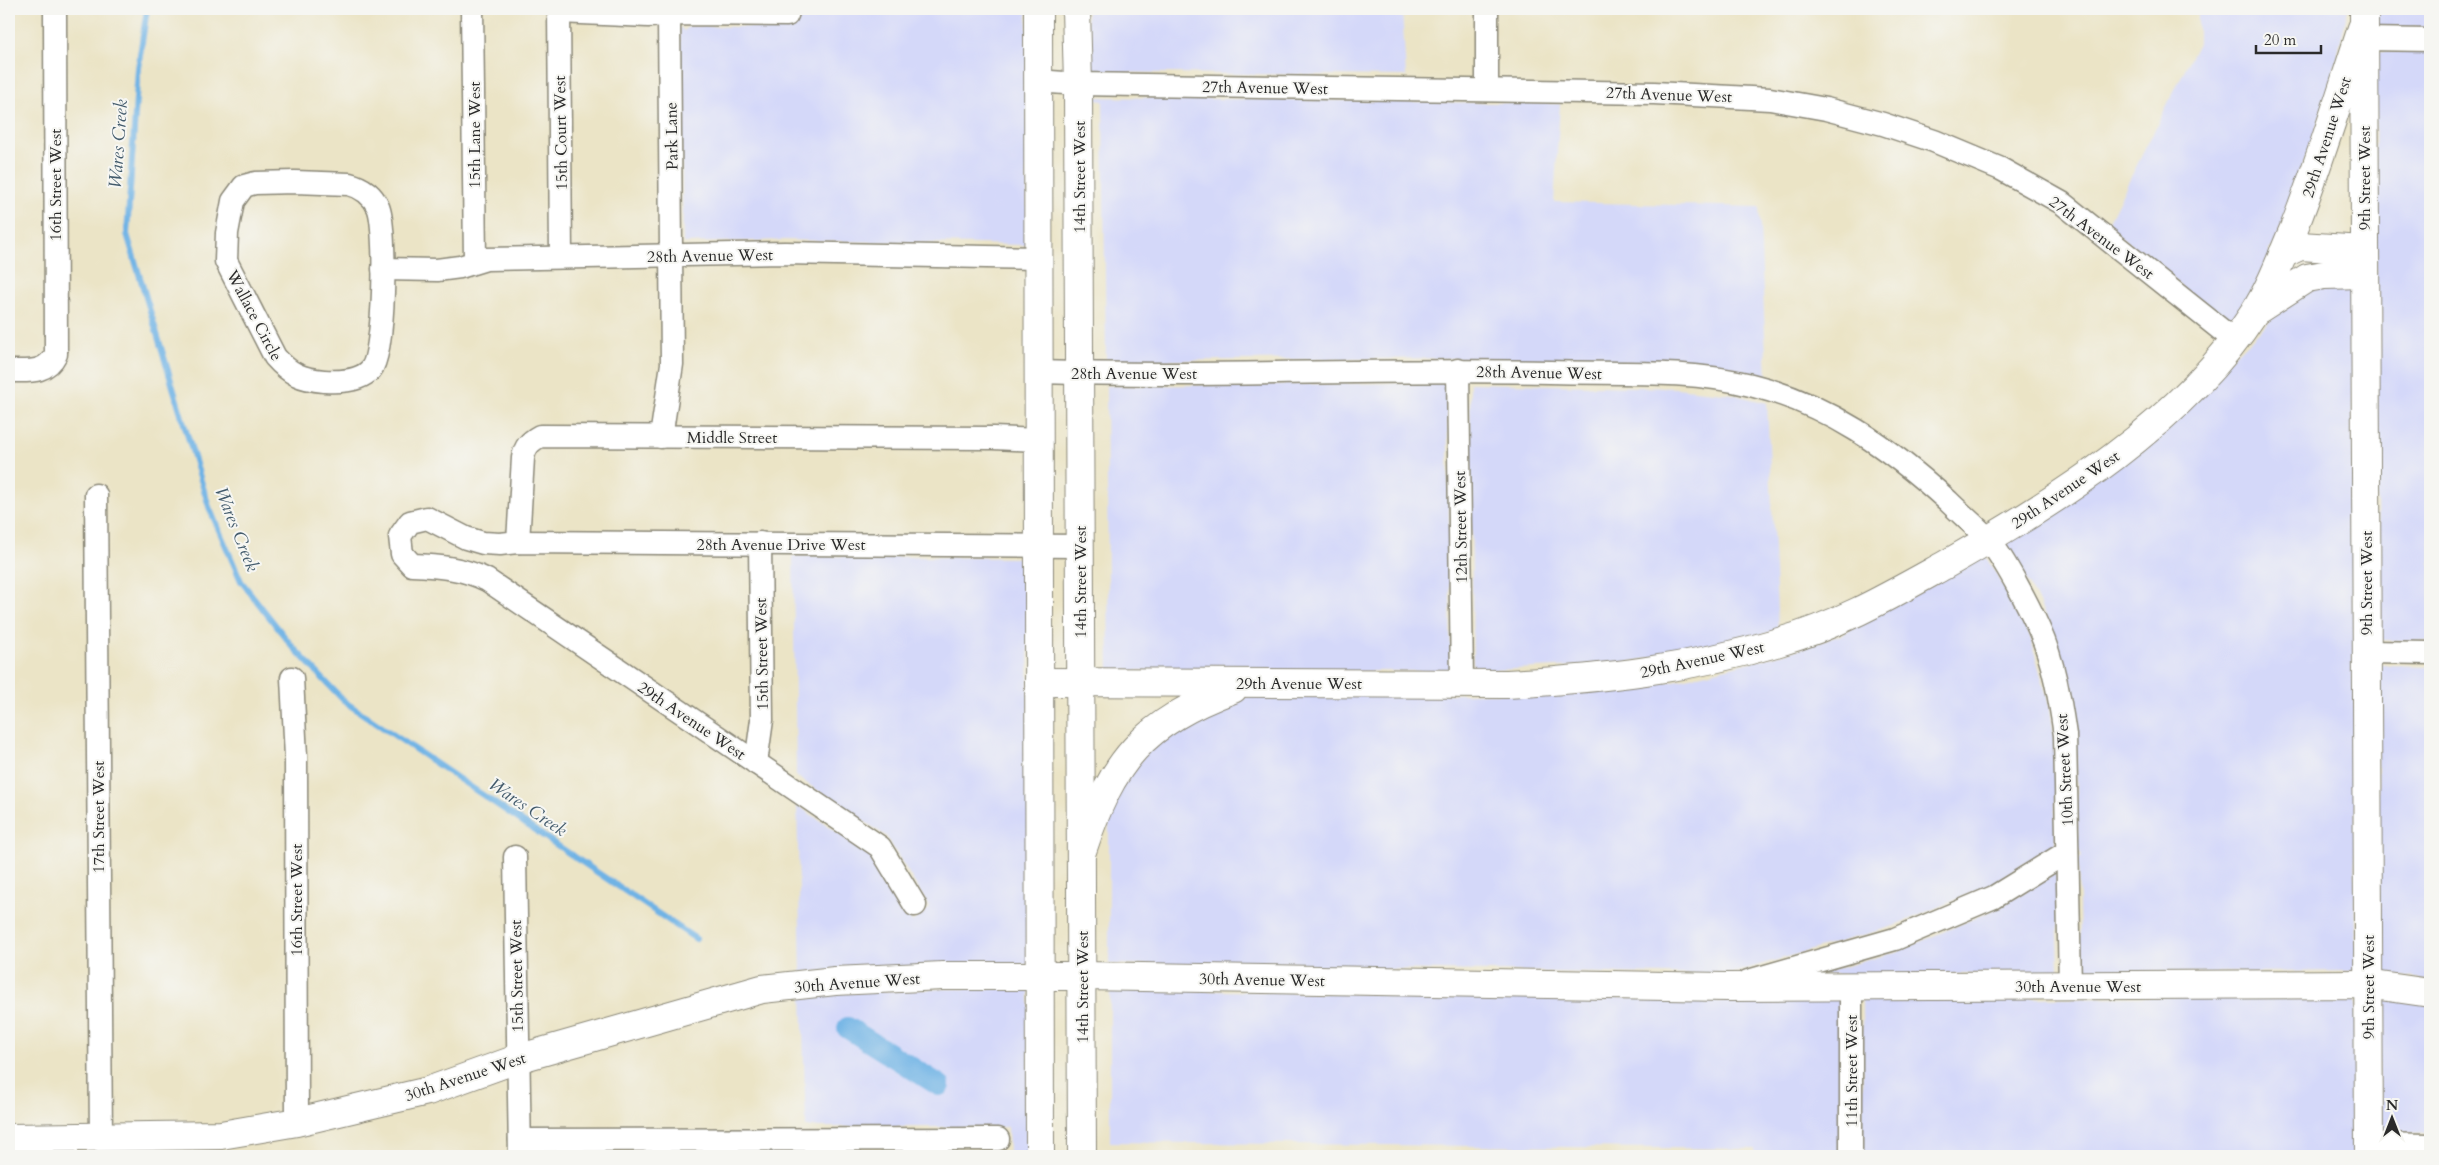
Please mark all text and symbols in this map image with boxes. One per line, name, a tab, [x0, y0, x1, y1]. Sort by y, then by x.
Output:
scale bar	[2256, 22, 2322, 54]
text: 20 m	[2264, 30, 2296, 50]
street label: 29th Avenue West	[2297, 74, 2357, 201]
street label: 15th Court West	[549, 75, 573, 191]
street label: 27th Avenue West	[1202, 76, 1328, 100]
street label: 15th Lane West	[464, 81, 486, 189]
street label: 27th Avenue West	[1606, 82, 1732, 108]
water label: Wares Creek	[103, 98, 134, 189]
street label: Park Lane	[660, 102, 684, 170]
street label: 14th Street West	[1069, 121, 1091, 233]
street label: 9th Street West	[2354, 126, 2376, 230]
street label: 16th Street West	[45, 129, 67, 241]
street label: 27th Avenue West	[2044, 191, 2158, 285]
street label: 28th Avenue West	[647, 244, 773, 268]
street label: Wallace Circle	[221, 265, 287, 365]
street label: 28th Avenue West	[1476, 361, 1602, 385]
street label: 28th Avenue West	[1071, 363, 1197, 385]
street label: Middle Street	[687, 427, 777, 449]
street label: 29th Avenue West	[2007, 445, 2124, 534]
street label: 12th Street West	[1449, 470, 1473, 583]
water label: Wares Creek	[208, 483, 265, 575]
street label: 14th Street West	[1070, 526, 1092, 638]
street label: 9th Street West	[2356, 531, 2378, 635]
street label: 28th Avenue Drive West	[696, 534, 866, 556]
street label: 15th Street West	[750, 597, 774, 710]
street label: 29th Avenue West	[1638, 636, 1766, 684]
street label: 29th Avenue West	[1236, 673, 1362, 695]
street label: 29th Avenue West	[633, 676, 750, 765]
street label: 10th Street West	[2051, 713, 2079, 827]
street label: 17th Street West	[88, 761, 110, 873]
water label: Wares Creek	[484, 772, 572, 843]
street label: 16th Street West	[286, 844, 308, 956]
street label: 15th Street West	[505, 919, 529, 1032]
street label: 14th Street West	[1072, 931, 1094, 1043]
street label: 9th Street West	[2358, 935, 2380, 1039]
street label: 30th Avenue West	[793, 968, 921, 998]
street label: 30th Avenue West	[1199, 968, 1325, 992]
street label: 30th Avenue West	[2015, 976, 2141, 998]
street label: 11th Street West	[1841, 1015, 1863, 1127]
street label: 30th Avenue West	[402, 1047, 529, 1107]
north arrow	[2366, 1092, 2416, 1142]
text: N	[2386, 1096, 2398, 1115]

